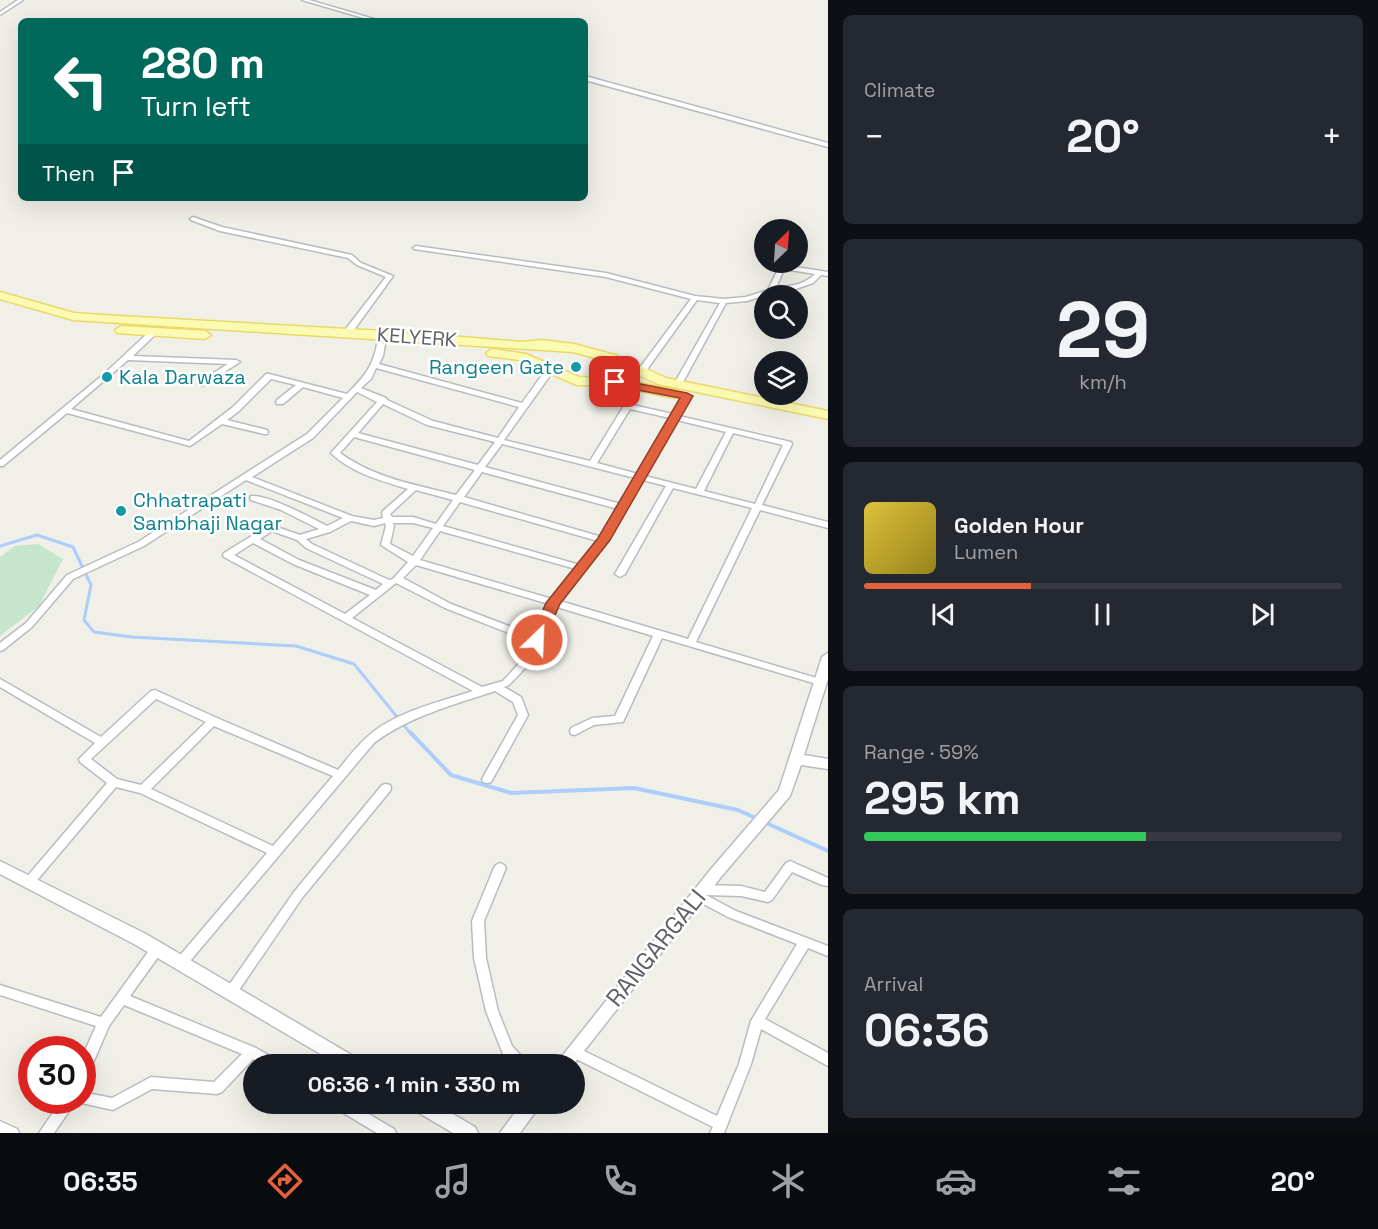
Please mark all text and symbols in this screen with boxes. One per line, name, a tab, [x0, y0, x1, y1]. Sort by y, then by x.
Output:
text: 280 m	[141, 37, 265, 90]
icon: left	[42, 42, 120, 120]
text: Climate	[864, 77, 935, 103]
text: Turn left	[141, 89, 251, 124]
text: 20°	[1066, 108, 1140, 165]
text: −	[864, 116, 884, 158]
text: +	[1322, 116, 1342, 158]
icon: arrive	[107, 156, 140, 189]
text: Then	[42, 159, 95, 187]
north arrow	[754, 219, 808, 273]
map controls	[754, 219, 808, 405]
text: 29	[1056, 280, 1150, 380]
button: search	[754, 285, 808, 339]
street label: KELYERK	[376, 321, 458, 353]
button: layers	[754, 351, 808, 405]
place label: Rangeen Gate	[429, 354, 564, 380]
pin	[589, 356, 640, 407]
marker: Rangeen Gate	[569, 360, 583, 374]
place label: Kala Darwaza	[119, 364, 246, 390]
icon: arrive	[598, 365, 631, 398]
text: km/h	[1079, 369, 1127, 395]
marker: Kala Darwaza	[100, 370, 114, 384]
place label: Chhatrapati Sambhaji Nagar	[133, 487, 282, 536]
marker: Chhatrapati Sambhaji Nagar	[114, 504, 128, 518]
text: Golden Hour	[954, 511, 1084, 539]
text: Lumen	[954, 539, 1018, 565]
icon: previous	[927, 598, 960, 631]
icon: pause	[1086, 598, 1119, 631]
icon: next	[1246, 598, 1279, 631]
position arrow	[505, 608, 569, 672]
text: Range · 59%	[864, 739, 979, 765]
text: 295 km	[864, 770, 1021, 827]
street label: RANGARGALI	[599, 883, 712, 1013]
text: Arrival	[864, 971, 923, 997]
text: 06:36	[864, 1002, 990, 1059]
speed limit sign: 30	[18, 1036, 96, 1114]
text: 06:36 · 1 min · 330 m	[308, 1070, 520, 1098]
icon: directions	[264, 1160, 306, 1202]
icon: music	[432, 1160, 474, 1202]
icon: phone	[599, 1160, 641, 1202]
icon: climate	[767, 1160, 809, 1202]
icon: car	[935, 1160, 977, 1202]
icon: filters	[1103, 1160, 1145, 1202]
text: 06:35	[63, 1164, 138, 1199]
text: 20°	[1271, 1164, 1315, 1199]

